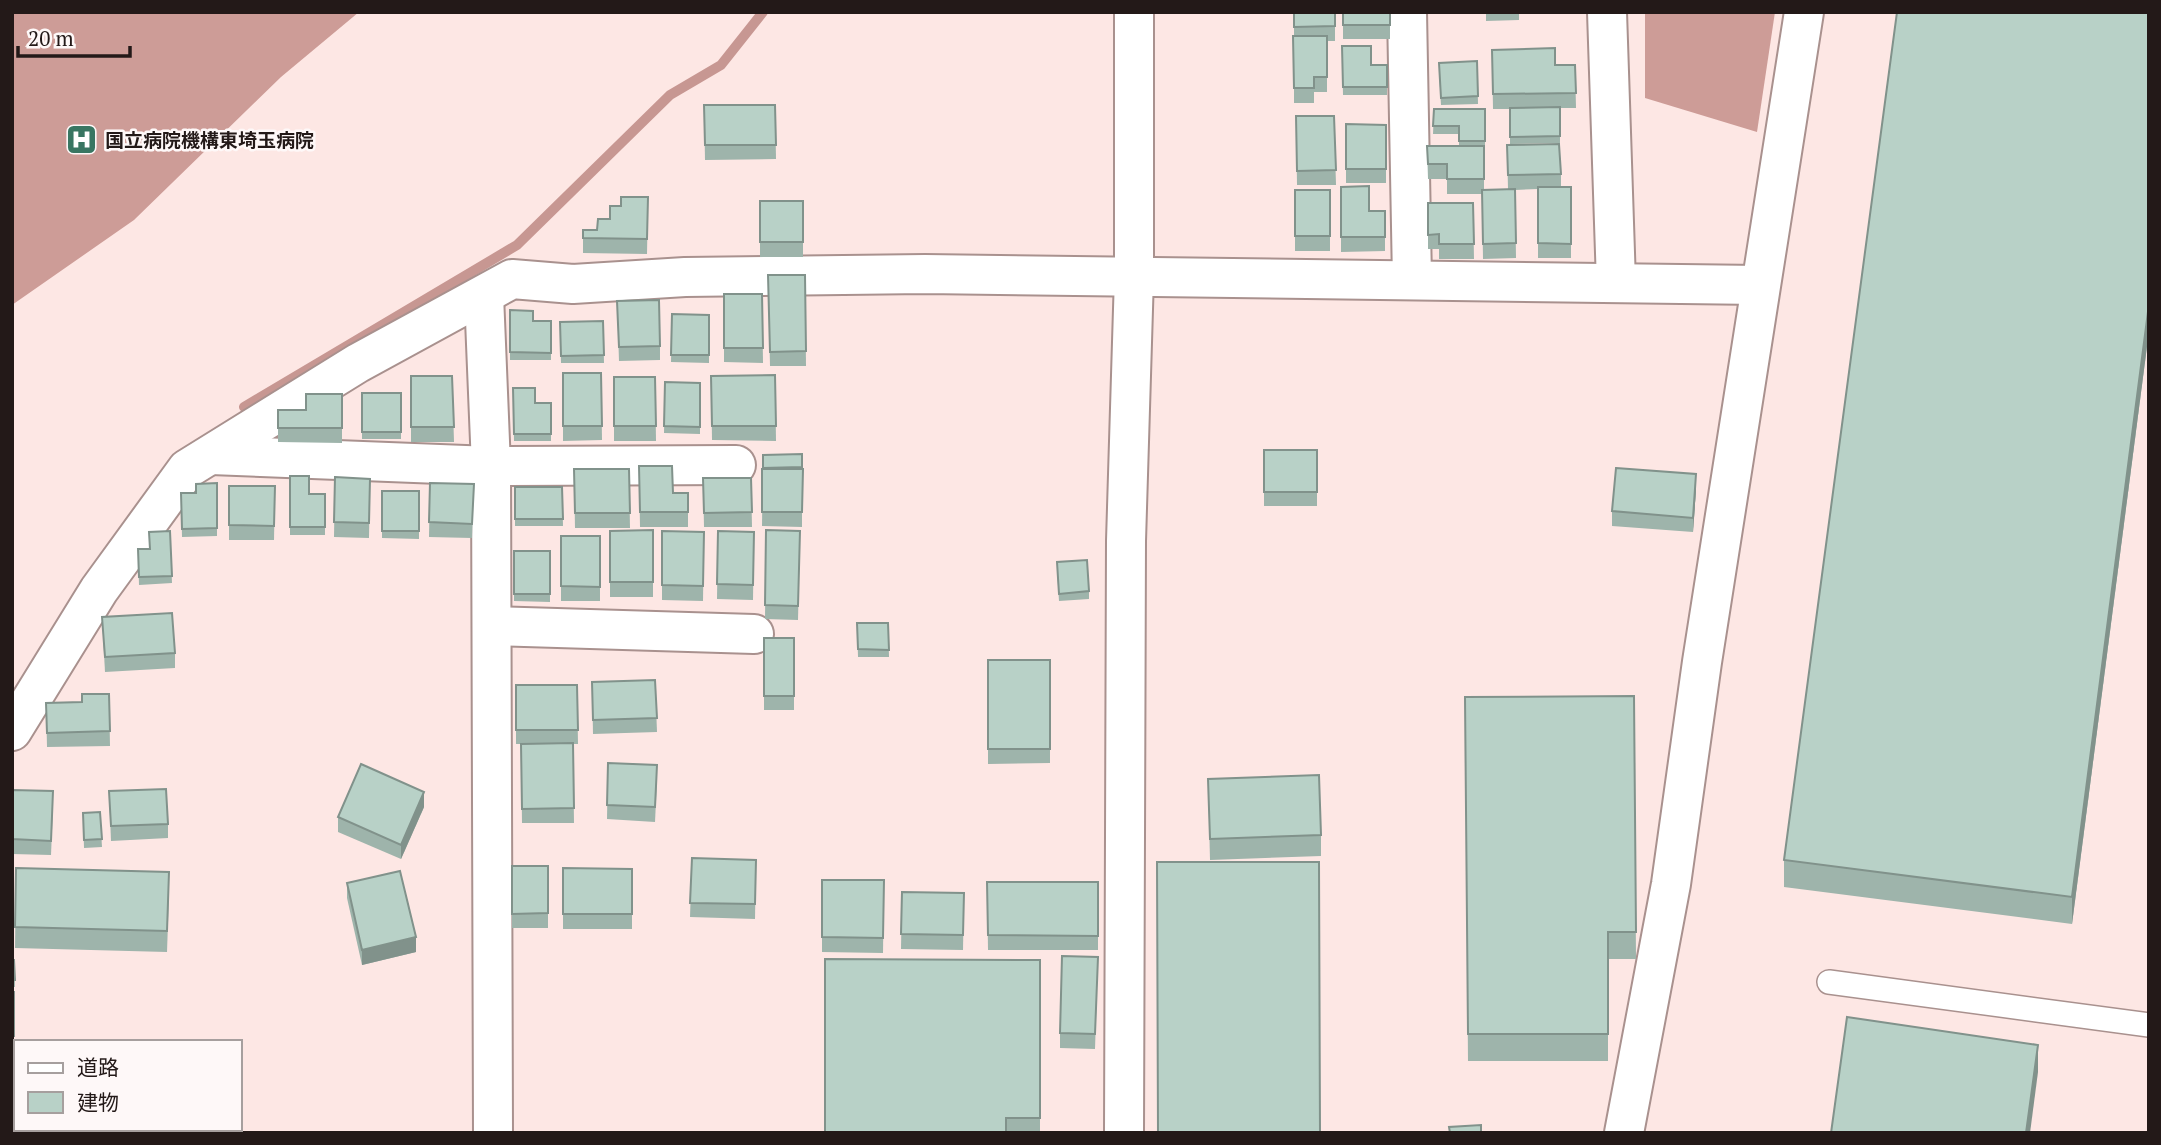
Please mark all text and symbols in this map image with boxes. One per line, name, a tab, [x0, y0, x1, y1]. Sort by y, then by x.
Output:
scale bar	[18, 14, 130, 58]
text: 20 m	[28, 24, 74, 52]
hospital icon: 国立病院機構東埼玉病院	[65, 123, 99, 157]
place label: 国立病院機構東埼玉病院	[105, 127, 314, 152]
legend	[14, 1040, 242, 1131]
text: 道路	[77, 1053, 119, 1081]
text: 建物	[77, 1088, 119, 1116]

